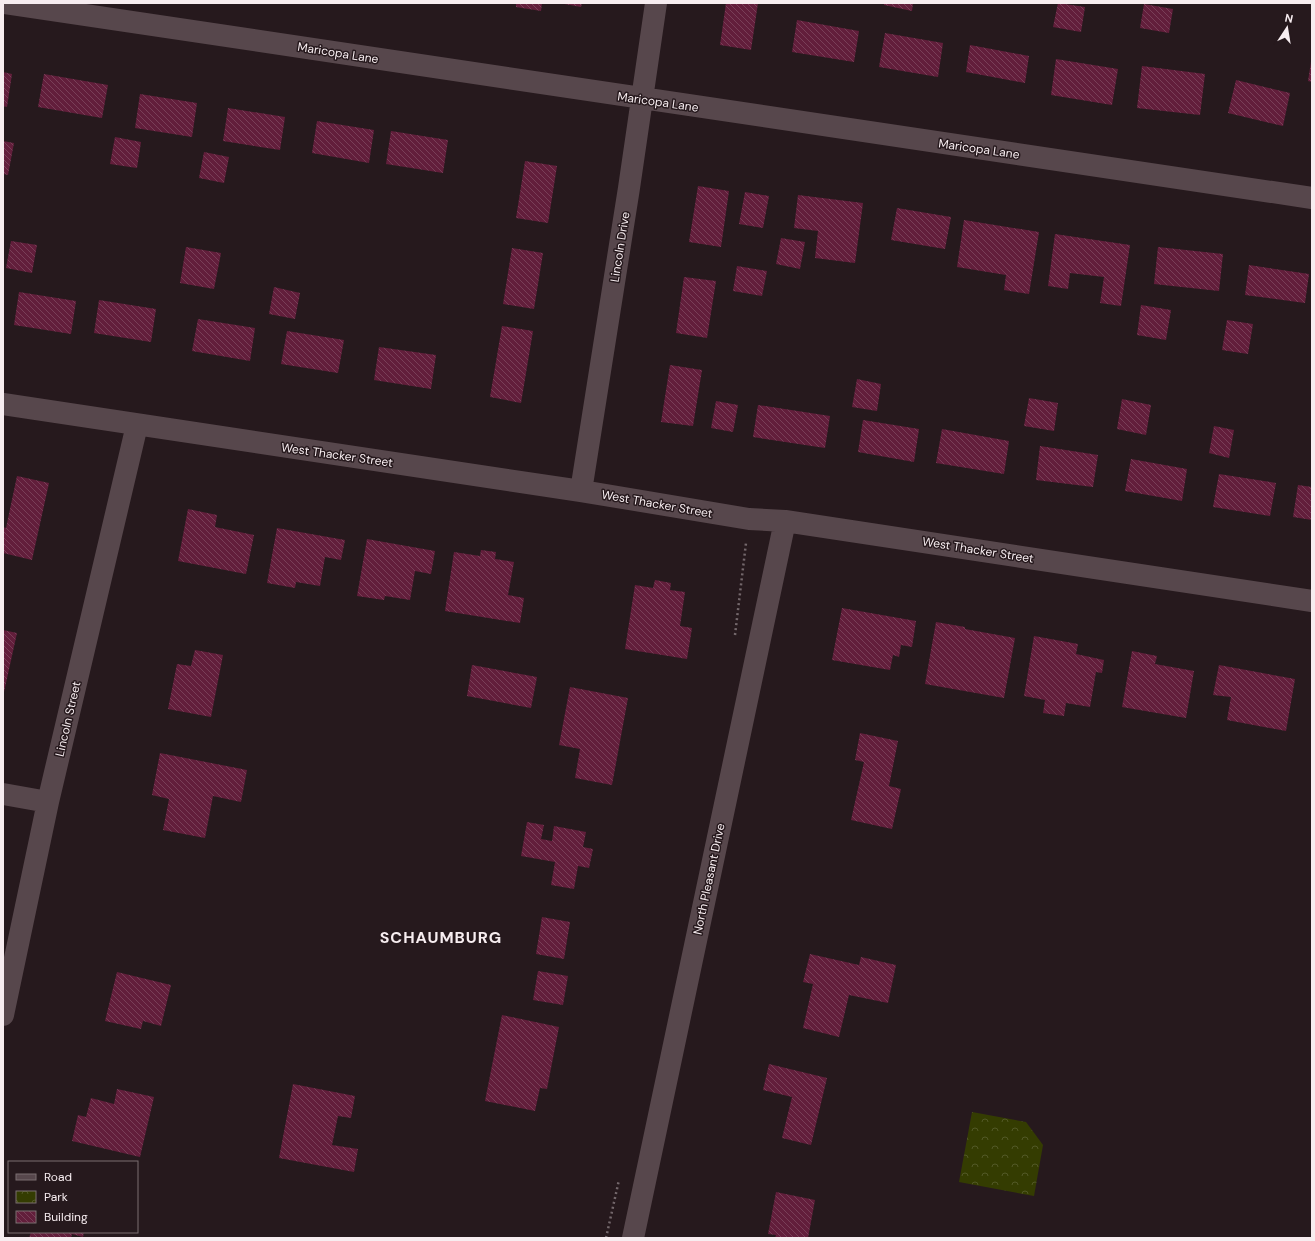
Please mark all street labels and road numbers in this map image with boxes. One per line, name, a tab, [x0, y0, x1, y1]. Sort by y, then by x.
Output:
street label: Maricopa Lane	[296, 39, 380, 67]
street label: Maricopa Lane	[616, 88, 700, 116]
street label: Maricopa Lane	[937, 135, 1021, 163]
street label: Lincoln Drive	[607, 210, 634, 283]
street label: West Thacker Street	[280, 439, 394, 471]
street label: West Thacker Street	[600, 486, 714, 522]
street label: West Thacker Street	[921, 533, 1035, 567]
street label: Lincoln Street	[52, 679, 85, 758]
street label: North Pleasant Drive	[689, 822, 729, 936]

